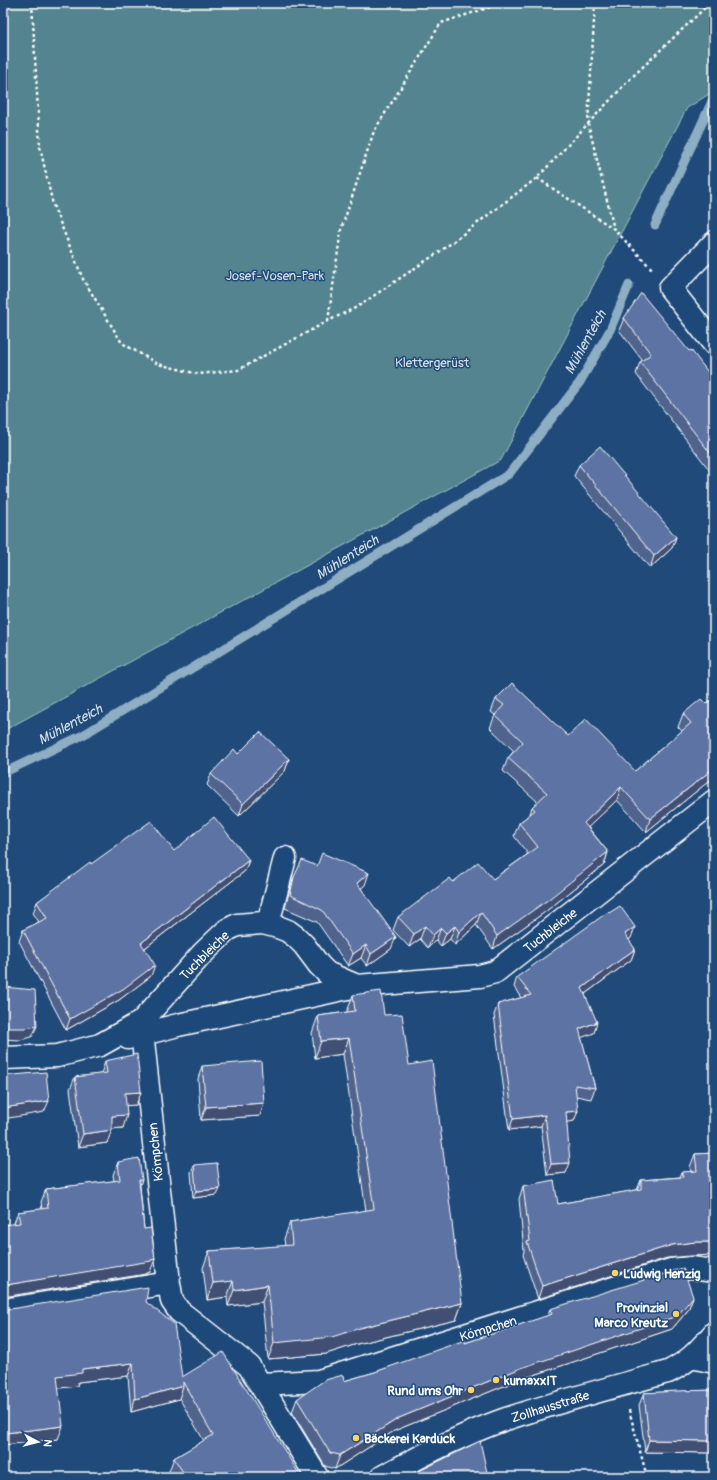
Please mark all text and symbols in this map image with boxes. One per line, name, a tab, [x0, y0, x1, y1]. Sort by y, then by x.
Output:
park label: Josef-Vosen-Park	[226, 268, 325, 284]
water label: Mühlenteich	[561, 306, 611, 377]
park label: Klettergerüst	[395, 355, 470, 371]
water label: Mühlenteich	[313, 531, 383, 583]
water label: Mühlenteich	[35, 700, 107, 748]
street label: Tuchbleiche	[521, 905, 581, 957]
street label: Tuchbleiche	[177, 927, 233, 984]
street label: Kömpchen	[145, 1122, 167, 1182]
place label: Ludwig Henzig	[623, 1266, 701, 1282]
marker: Ludwig Henzig	[610, 1268, 620, 1278]
place label: Provinzial Marco Kreutz	[594, 1300, 668, 1331]
marker: Provinzial Marco Kreutz	[671, 1309, 681, 1319]
street label: Kömpchen	[458, 1313, 519, 1345]
place label: kumaxxIT	[503, 1373, 558, 1389]
marker: kumaxxIT	[491, 1375, 501, 1385]
place label: Rund ums Ohr	[387, 1383, 463, 1399]
marker: Rund ums Ohr	[466, 1385, 476, 1395]
street label: Zollhausstraße	[509, 1387, 592, 1426]
north arrow	[18, 1422, 58, 1462]
place label: Bäckerei Karduck	[364, 1431, 456, 1447]
marker: Bäckerei Karduck	[351, 1433, 361, 1443]
text: N	[40, 1439, 54, 1448]

